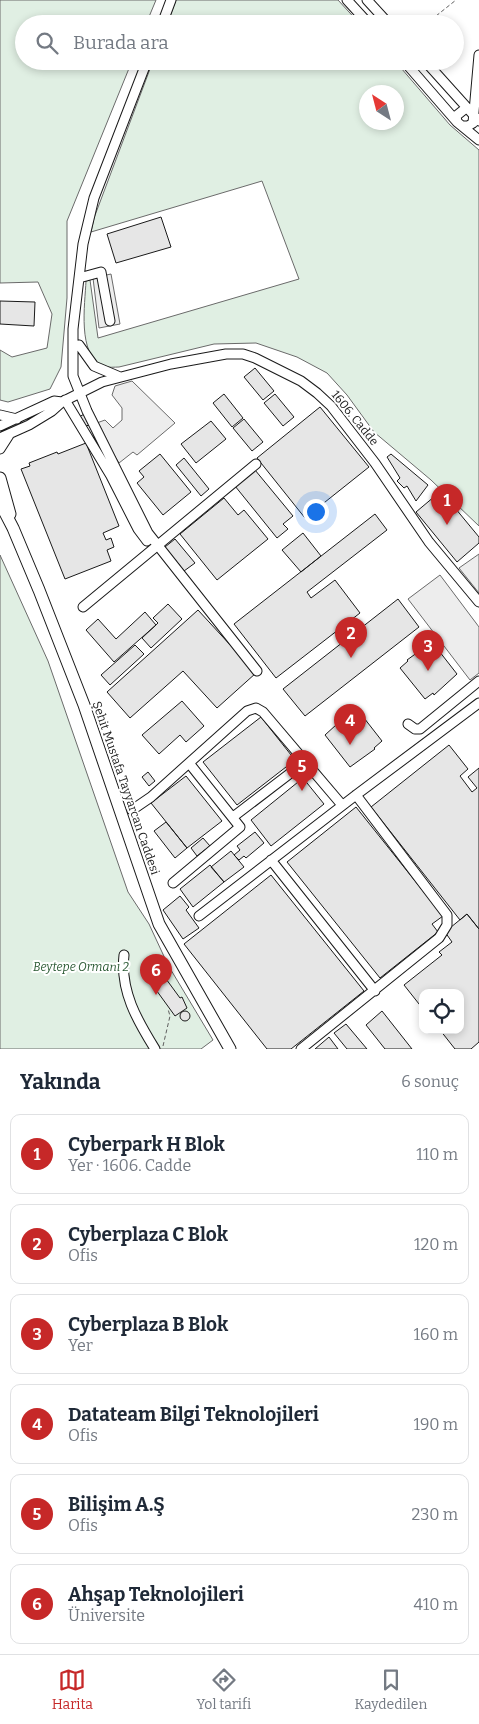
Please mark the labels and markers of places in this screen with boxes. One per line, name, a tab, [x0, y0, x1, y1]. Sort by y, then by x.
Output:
pin: 1	[431, 484, 463, 525]
pin: 2	[335, 617, 367, 658]
pin: 3	[412, 630, 444, 671]
pin: 4	[334, 704, 366, 745]
pin: 5	[286, 750, 318, 791]
pin: 6	[140, 954, 172, 995]

